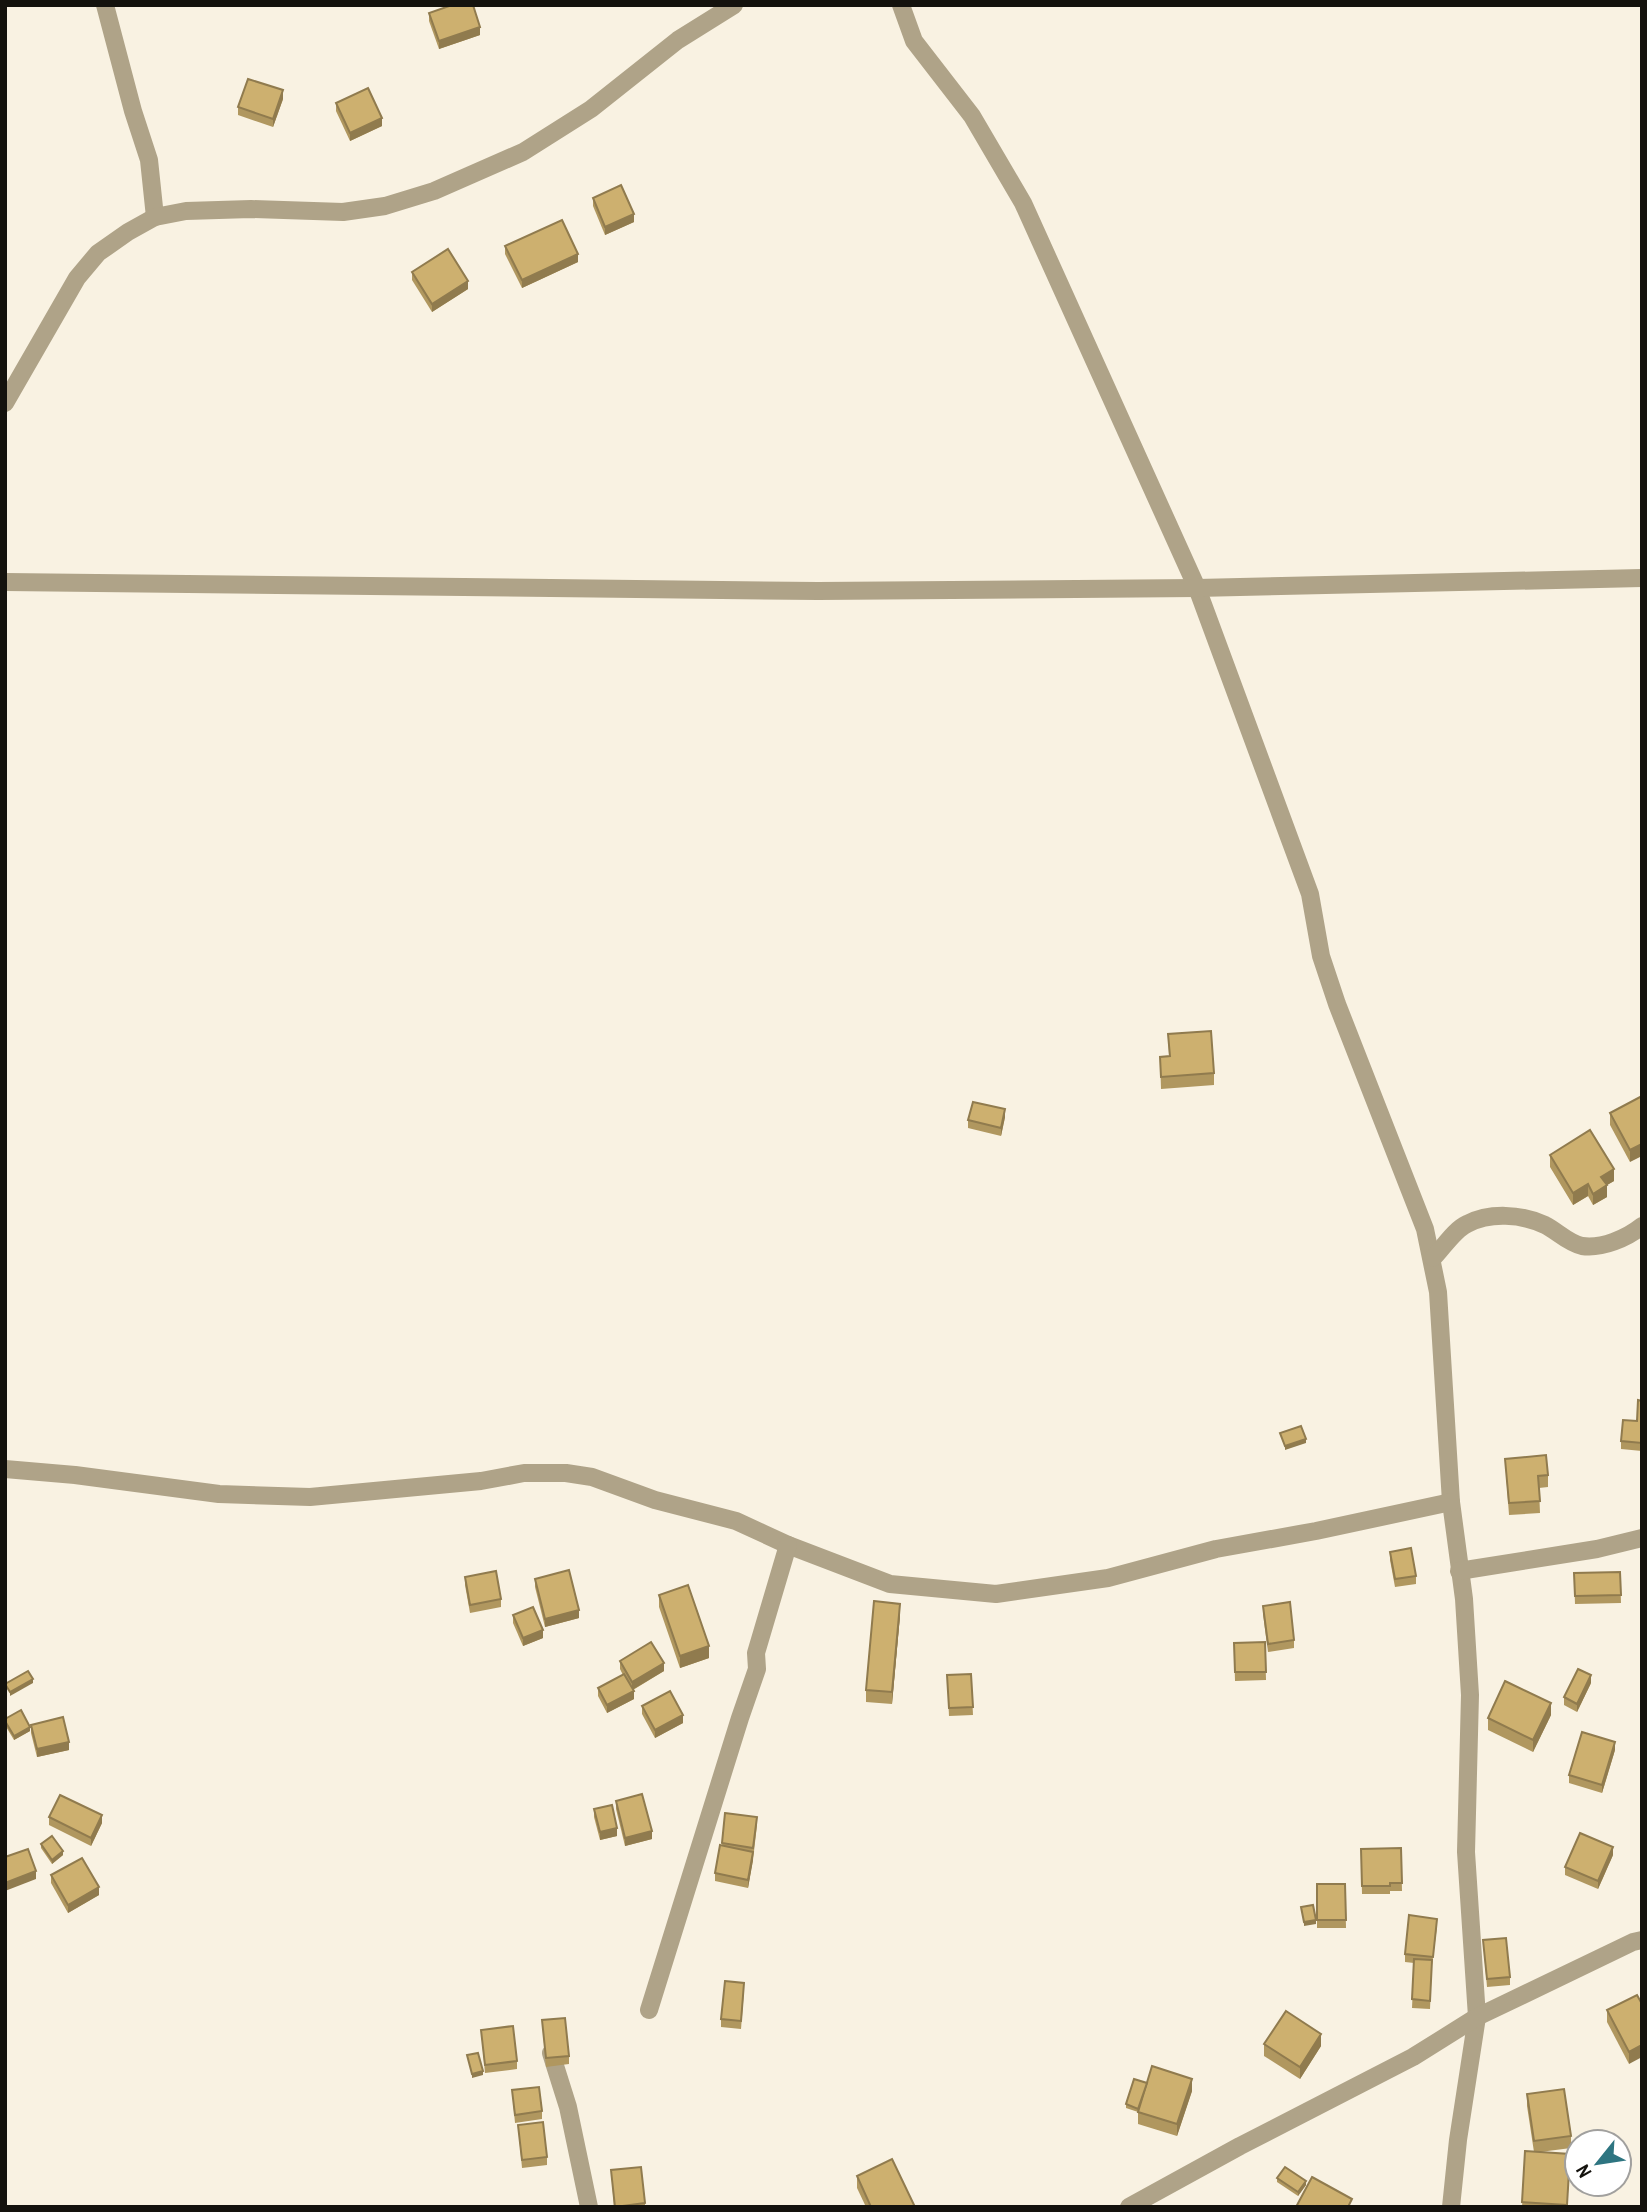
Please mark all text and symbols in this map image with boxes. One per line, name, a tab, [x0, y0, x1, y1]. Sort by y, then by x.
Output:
north arrow	[1563, 2128, 1633, 2198]
text: N	[1569, 2160, 1597, 2183]

